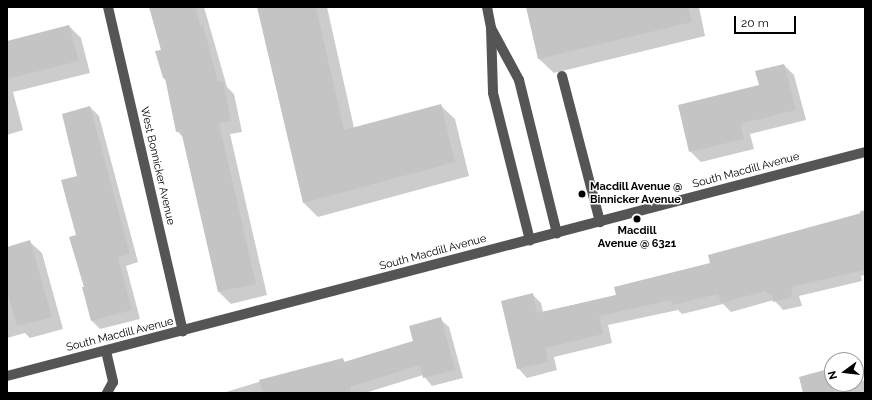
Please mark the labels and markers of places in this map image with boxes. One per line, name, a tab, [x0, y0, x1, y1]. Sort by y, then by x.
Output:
place label: Macdill Avenue @ Binnicker Avenue	[590, 181, 683, 207]
marker: Macdill Avenue @ Binnicker Avenue	[577, 189, 587, 199]
marker: Macdill Avenue @ 6321	[632, 214, 642, 224]
place label: Macdill Avenue @ 6321	[598, 225, 676, 251]

